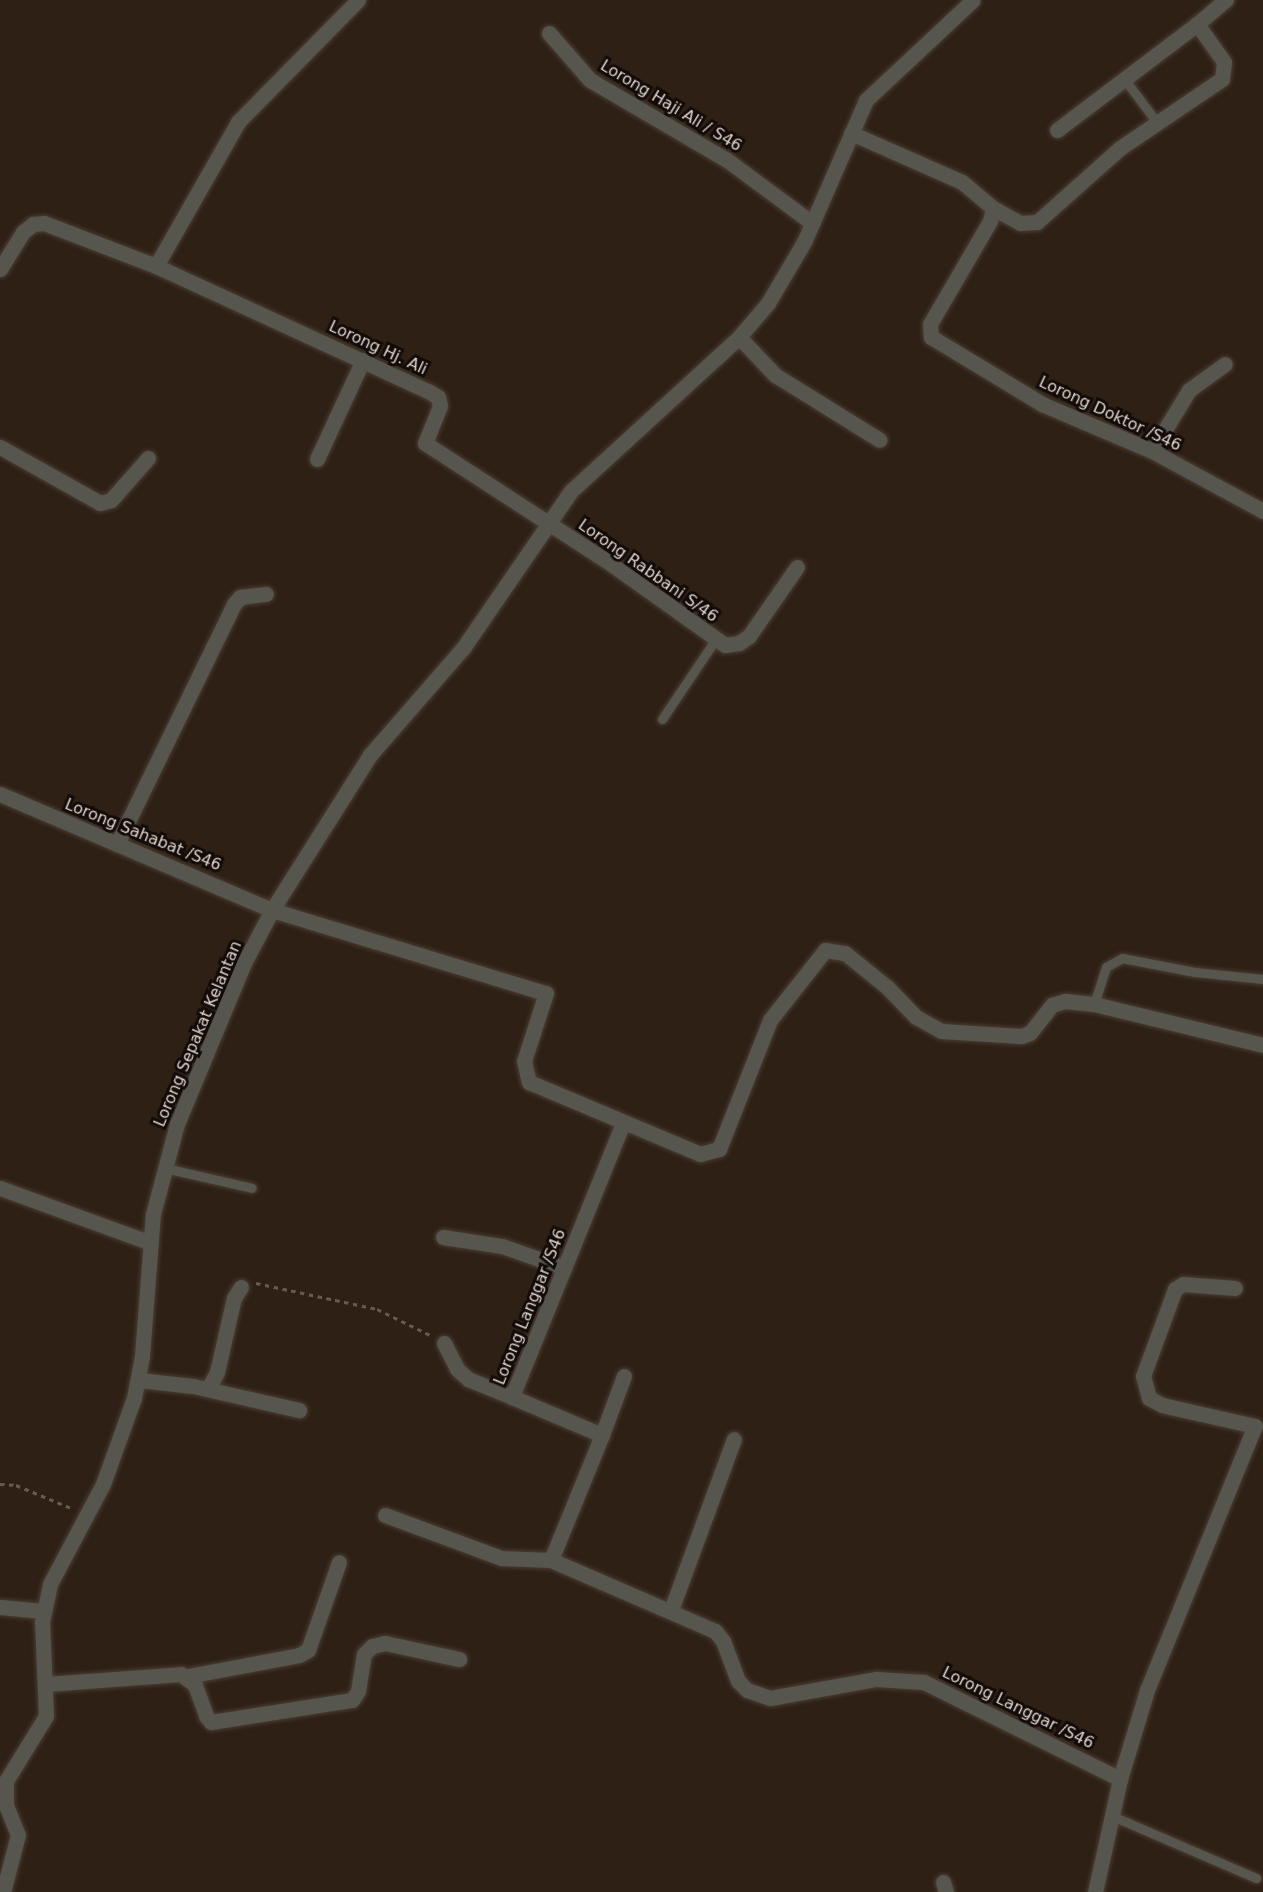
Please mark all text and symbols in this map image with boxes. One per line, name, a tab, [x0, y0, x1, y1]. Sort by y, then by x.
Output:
street label: Lorong Haji Ali / S46	[597, 56, 745, 156]
street label: Lorong Hj. Ali	[326, 317, 430, 379]
street label: Lorong Doktor /S46	[1036, 373, 1184, 455]
street label: Lorong Rabbani S/46	[574, 516, 722, 626]
street label: Lorong Sahabat /S46	[62, 795, 224, 875]
street label: Lorong Sepakat Kelantan	[150, 938, 246, 1130]
street label: Lorong Langgar /S46	[490, 1226, 570, 1388]
street label: Lorong Langgar /S46	[939, 1663, 1097, 1753]

